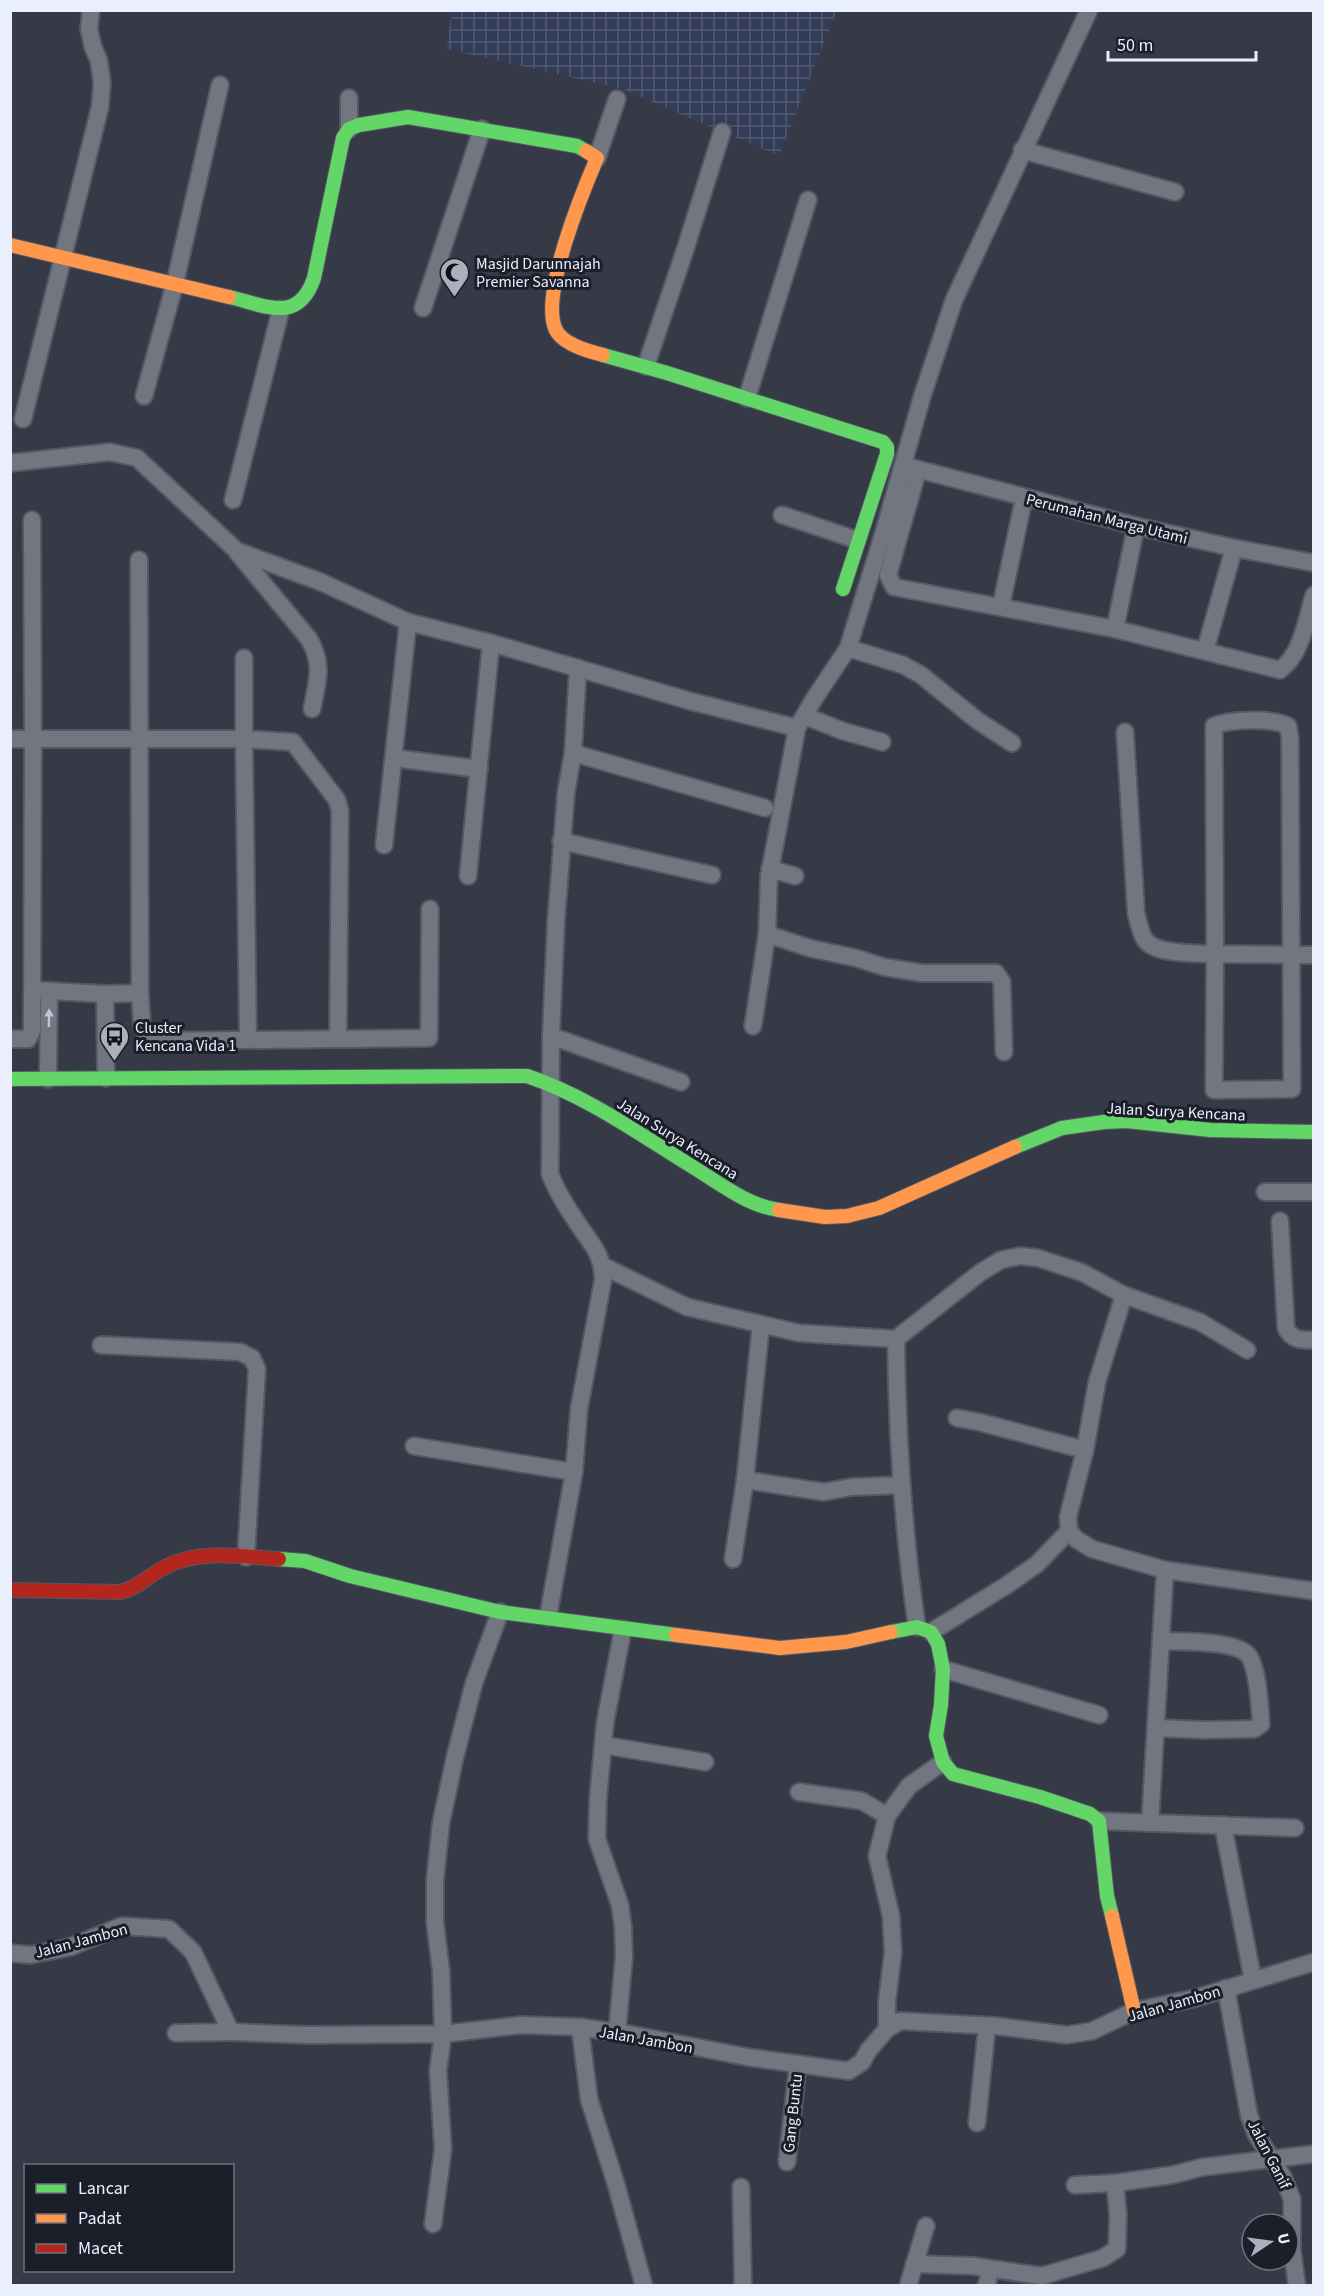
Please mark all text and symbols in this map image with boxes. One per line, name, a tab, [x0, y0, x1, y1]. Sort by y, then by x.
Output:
scale bar	[1108, 24, 1256, 62]
text: 50 m	[1117, 33, 1153, 58]
place label: Masjid Darunnajah Premier Savanna	[476, 253, 601, 293]
mosque icon: Masjid Darunnajah Premier Savanna	[439, 256, 471, 298]
street label: Perumahan Marga Utami	[1024, 488, 1190, 550]
one-way arrow	[44, 1009, 53, 1028]
place label: Cluster Kencana Vida 1	[135, 1017, 236, 1057]
bus stop icon: Cluster Kencana Vida 1	[98, 1020, 130, 1062]
street label: Jalan Surya Kencana	[613, 1093, 742, 1185]
street label: Jalan Surya Kencana	[1106, 1097, 1246, 1127]
street label: Jalan Jambon	[32, 1918, 130, 1964]
street label: Jalan Jambon	[1126, 1980, 1223, 2028]
street label: Jalan Jambon	[597, 2021, 695, 2059]
street label: Gang Buntu	[778, 2073, 808, 2154]
street label: Jalan Ganif	[1242, 2116, 1297, 2194]
legend	[24, 2164, 234, 2272]
text: Lancar	[78, 2176, 130, 2201]
text: Padat	[78, 2206, 121, 2231]
north arrow	[1240, 2212, 1300, 2272]
text: U	[1272, 2231, 1296, 2247]
text: Macet	[78, 2236, 123, 2261]

